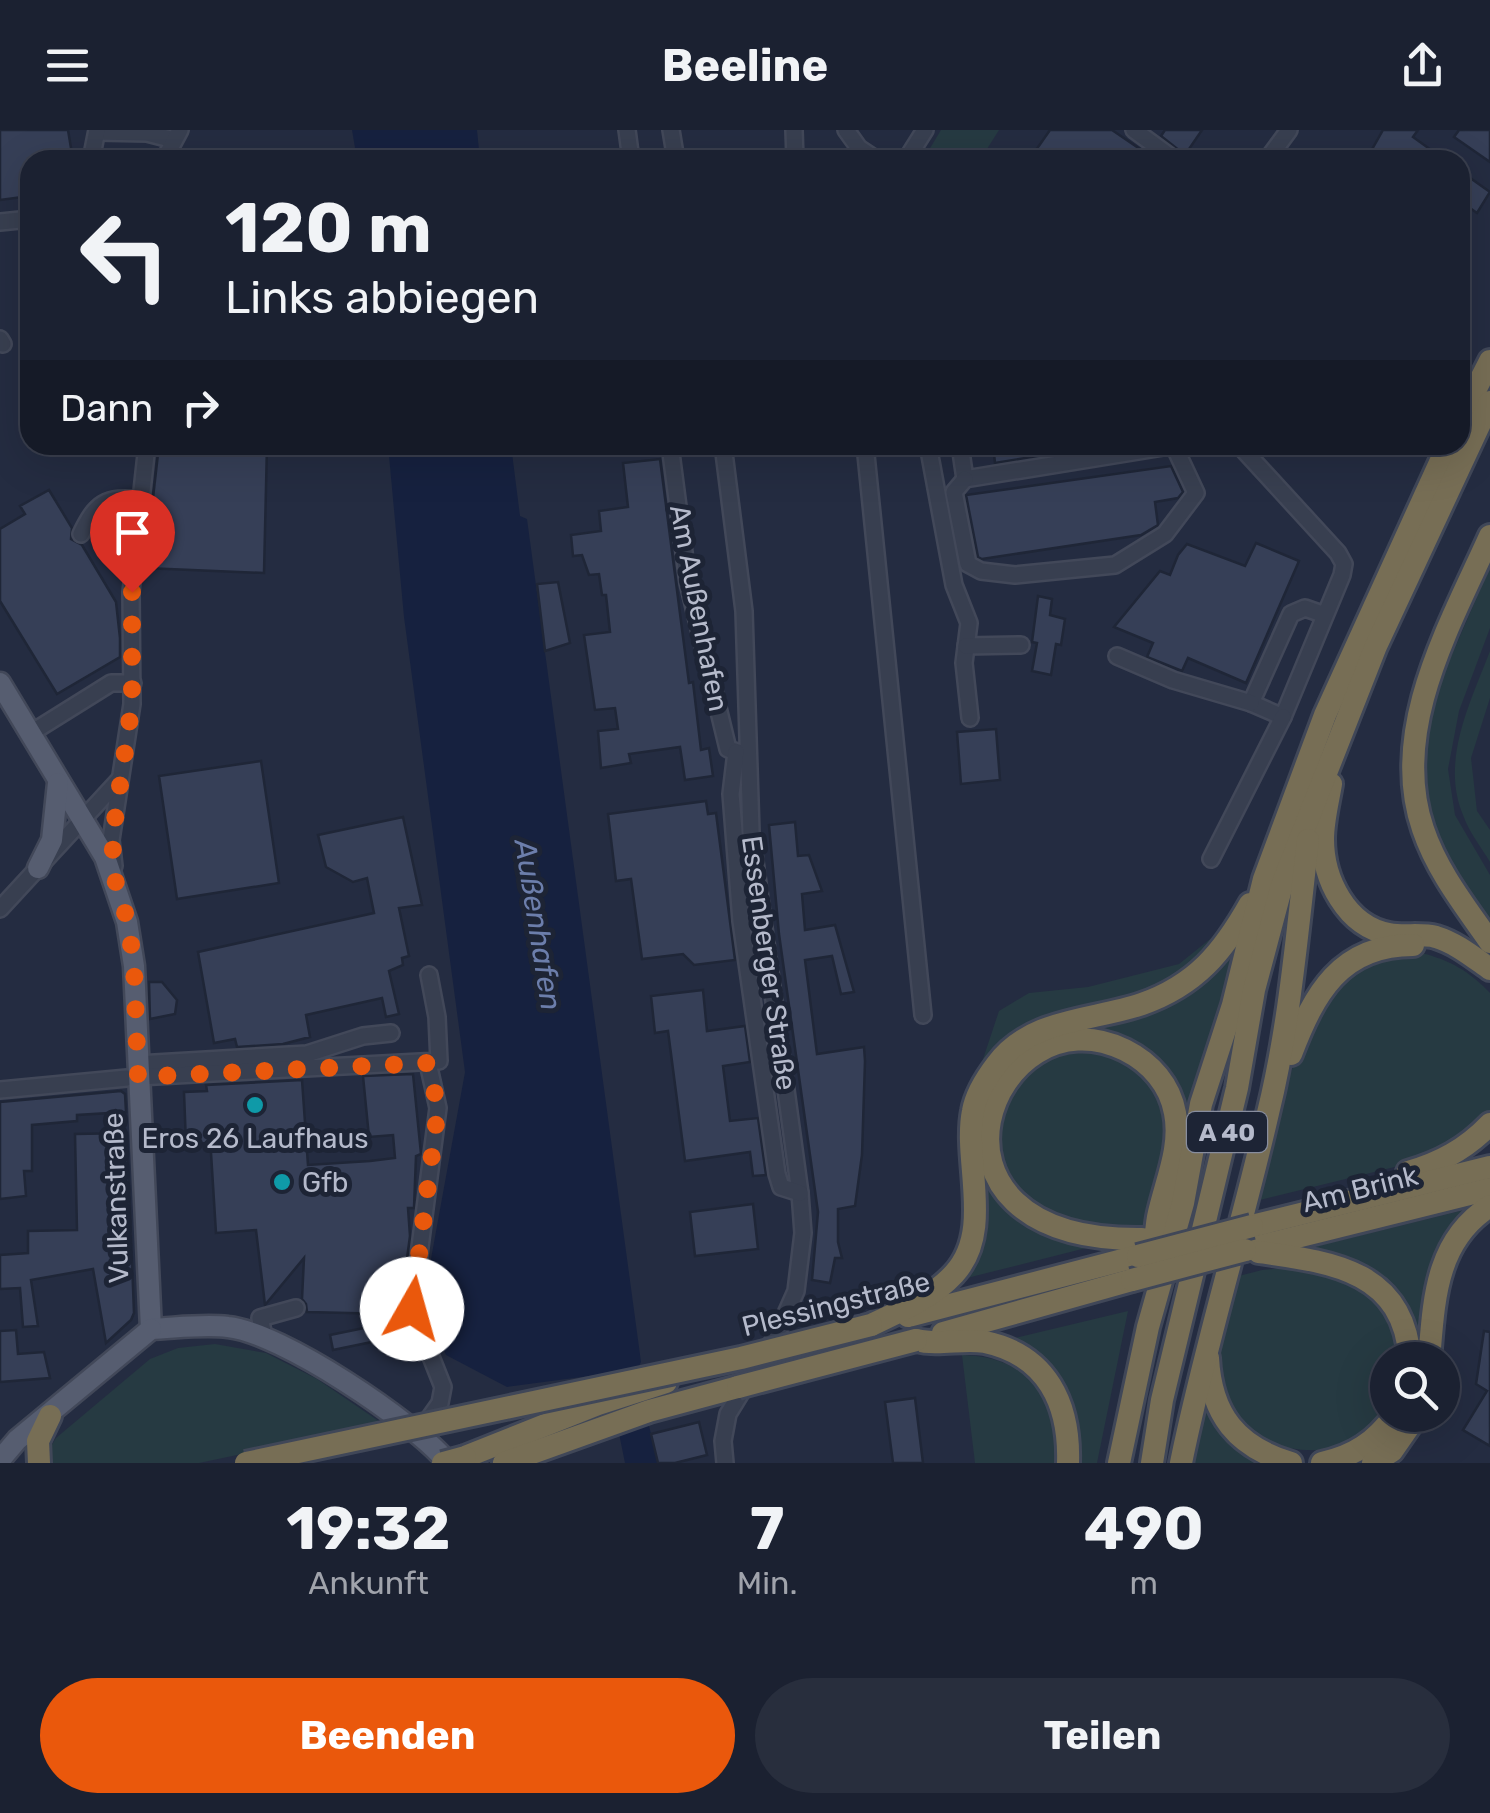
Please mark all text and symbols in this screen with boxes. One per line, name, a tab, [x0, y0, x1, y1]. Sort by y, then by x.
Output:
icon: menu	[40, 38, 95, 93]
icon: share	[1395, 38, 1450, 93]
text: Beeline	[662, 39, 828, 92]
text: 120 m	[225, 187, 432, 270]
icon: left	[60, 190, 190, 320]
text: Links abbiegen	[225, 271, 539, 324]
icon: right	[173, 380, 228, 435]
text: Dann	[60, 385, 153, 431]
pin	[90, 490, 175, 593]
street label: Am Außenhafen	[663, 502, 735, 714]
icon: arrive	[105, 505, 160, 560]
street label: Essenberger Straße	[735, 834, 803, 1092]
water label: Außenhafen	[506, 835, 569, 1013]
marker: Eros 26 Laufhaus	[244, 1094, 266, 1116]
street label: Vulkanstraße	[97, 1112, 135, 1284]
road number: A 40	[1187, 1112, 1267, 1152]
place label: Eros 26 Laufhaus	[141, 1122, 369, 1155]
street label: Am Brink	[1299, 1159, 1422, 1219]
place label: Gfb	[302, 1166, 349, 1199]
marker: Gfb	[271, 1171, 293, 1193]
position arrow	[360, 1257, 464, 1361]
street label: Plessingstraße	[739, 1265, 933, 1343]
map controls	[1370, 1342, 1460, 1432]
button: search	[1370, 1342, 1460, 1432]
text: 19:32	[286, 1493, 451, 1564]
text: 7	[750, 1493, 784, 1564]
text: 490	[1084, 1493, 1204, 1564]
text: Ankunft	[308, 1564, 429, 1602]
text: Min.	[737, 1564, 797, 1602]
text: m	[1129, 1564, 1158, 1602]
button: Beenden	[40, 1678, 735, 1793]
button: Teilen	[755, 1678, 1450, 1793]

